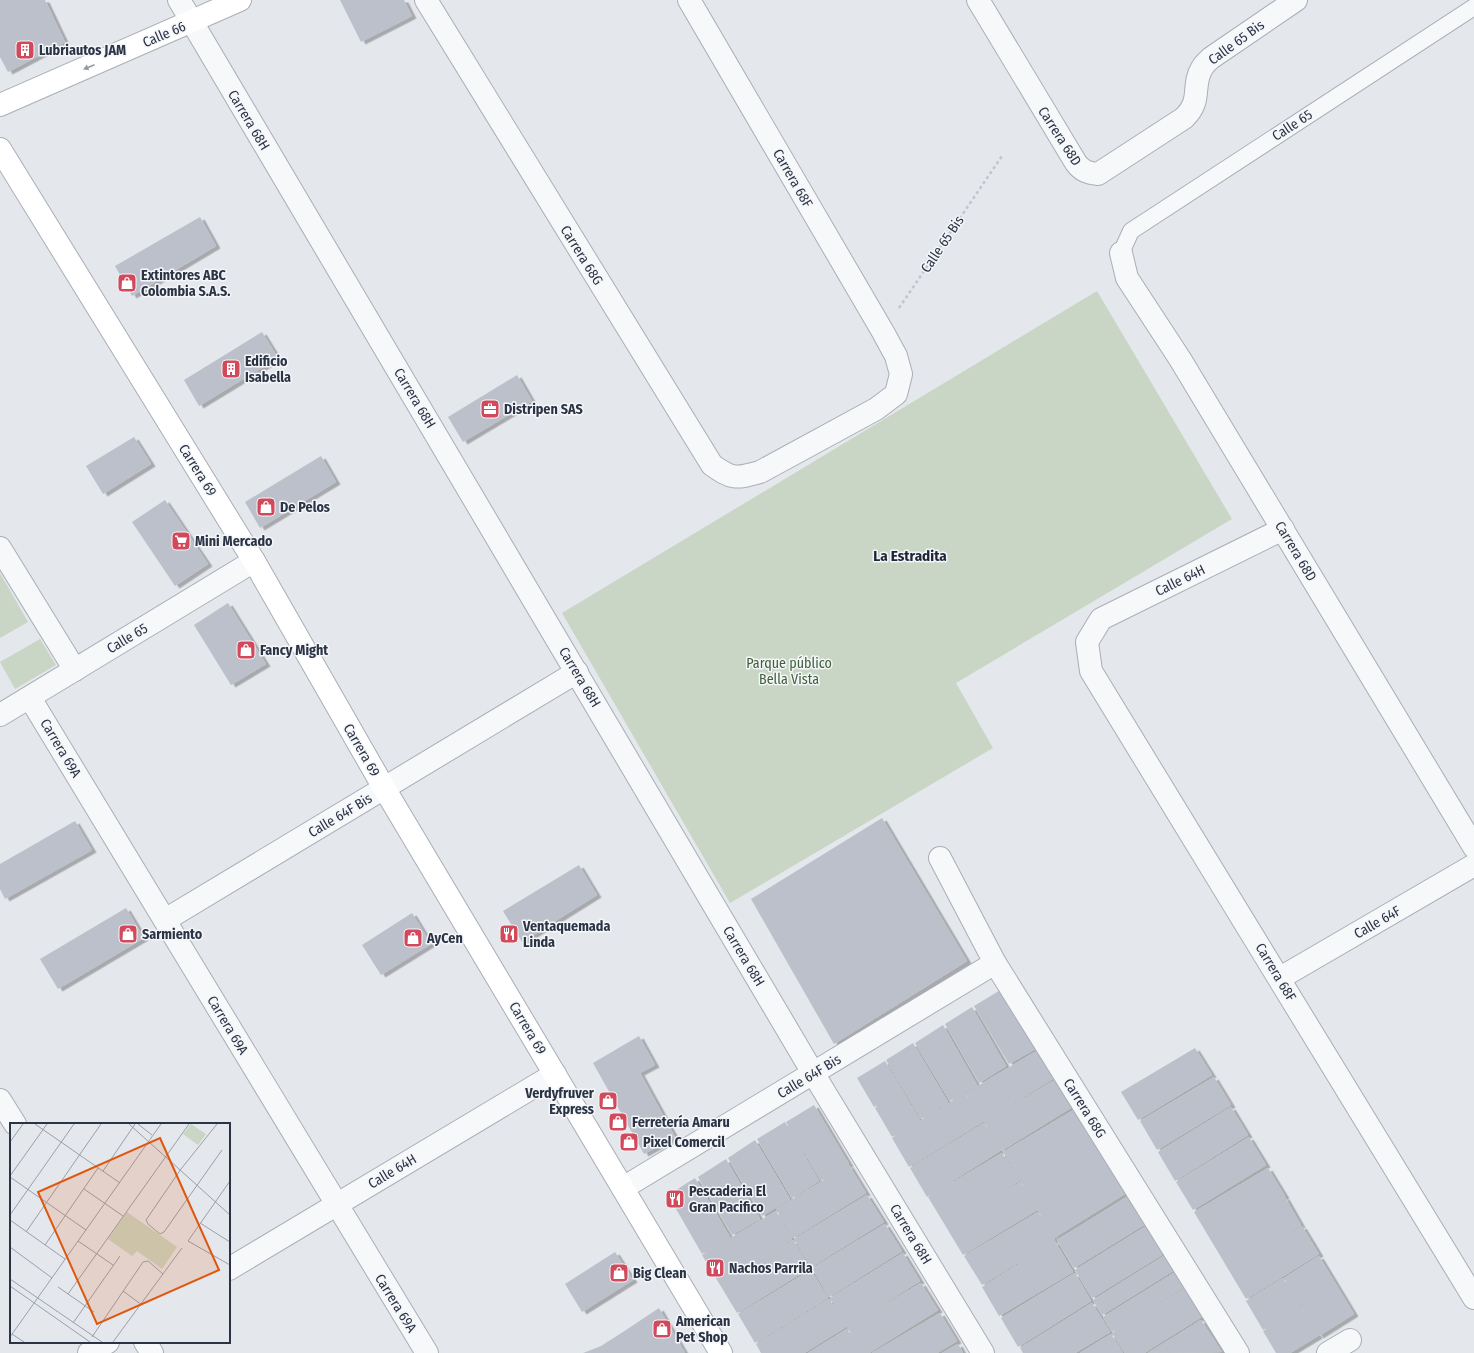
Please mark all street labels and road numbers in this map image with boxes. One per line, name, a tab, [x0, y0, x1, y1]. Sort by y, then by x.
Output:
street label: Calle 65 Bis	[1205, 16, 1268, 68]
street label: Calle 66	[140, 18, 188, 51]
street label: Carrera 68H	[224, 87, 273, 153]
street label: Carrera 68D	[1034, 104, 1085, 169]
street label: Calle 65	[1269, 106, 1316, 145]
street label: Carrera 68F	[769, 146, 816, 211]
street label: Calle 65 Bis	[917, 213, 968, 276]
street label: Carrera 68G	[557, 222, 606, 288]
street label: Carrera 68H	[390, 365, 439, 431]
street label: Carrera 69	[175, 441, 220, 500]
street label: Carrera 68D	[1271, 518, 1320, 584]
street label: Calle 64H	[1152, 561, 1208, 600]
street label: Calle 65	[104, 620, 151, 657]
street label: Carrera 68H	[555, 644, 604, 710]
street label: Carrera 69A	[36, 716, 85, 781]
street label: Carrera 69	[340, 721, 384, 780]
street label: Calle 64F Bis	[305, 790, 375, 841]
street label: Calle 64F	[1351, 902, 1404, 943]
street label: Carrera 68H	[719, 923, 768, 989]
street label: Carrera 68F	[1252, 940, 1300, 1004]
street label: Carrera 69A	[203, 993, 252, 1058]
street label: Carrera 69	[505, 999, 550, 1058]
street label: Calle 64F Bis	[774, 1051, 844, 1102]
street label: Carrera 68G	[1060, 1075, 1109, 1141]
street label: Calle 64H	[365, 1150, 420, 1192]
street label: Carrera 68H	[886, 1201, 935, 1267]
street label: Carrera 69A	[371, 1271, 420, 1336]

